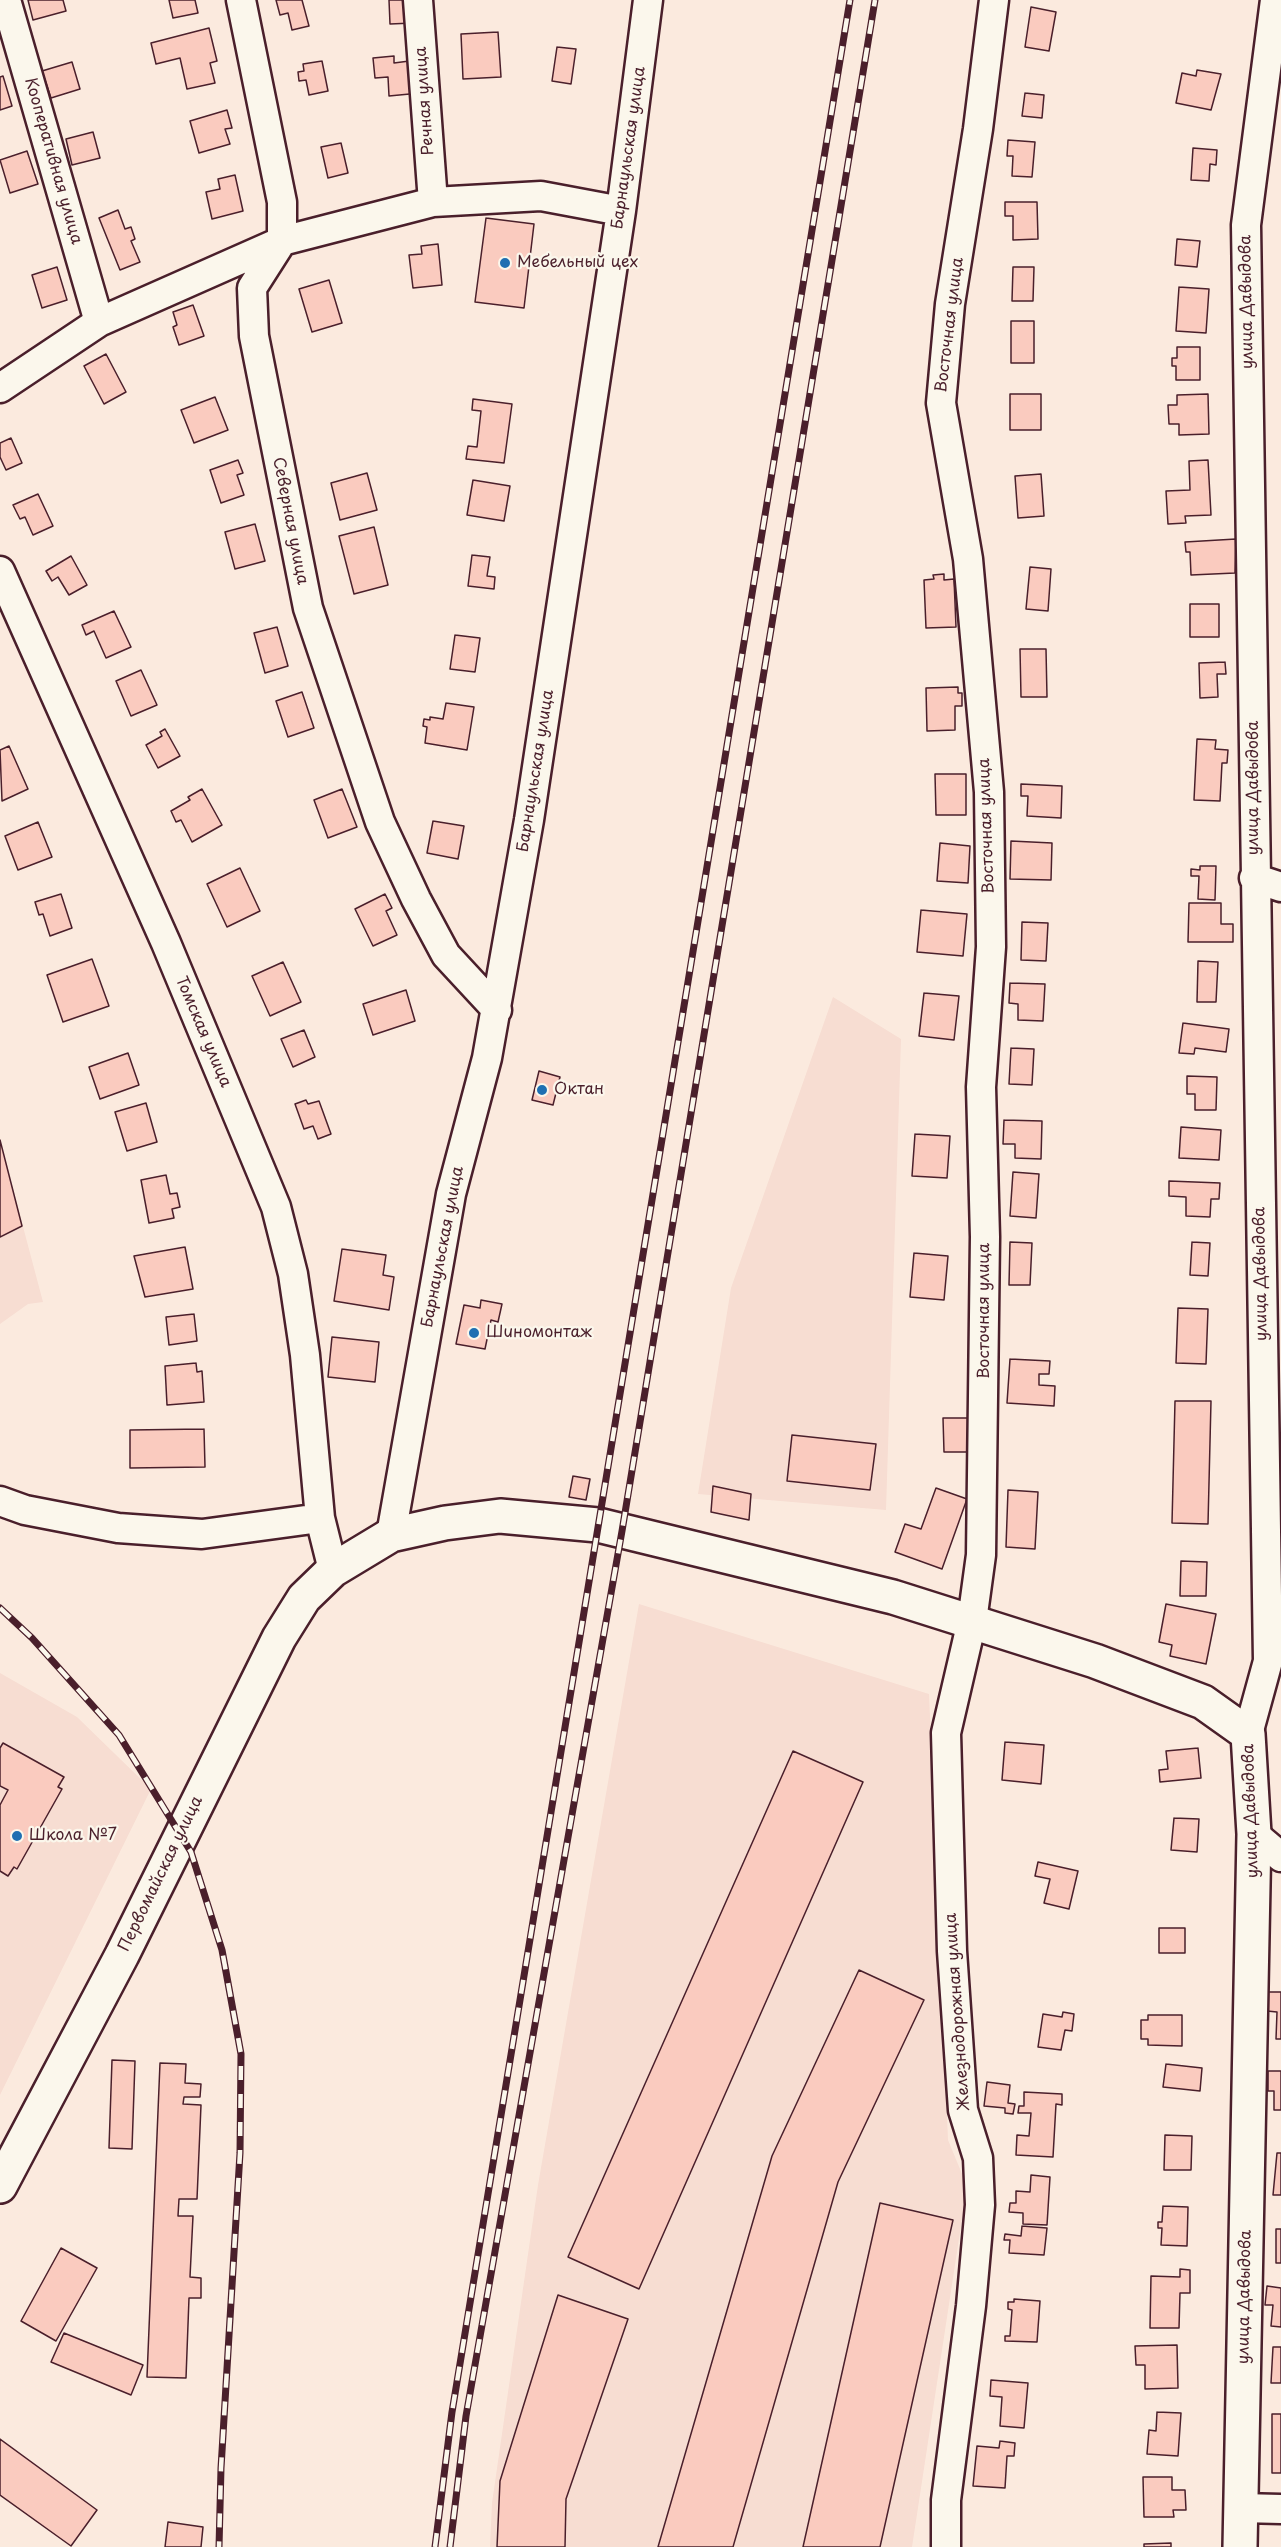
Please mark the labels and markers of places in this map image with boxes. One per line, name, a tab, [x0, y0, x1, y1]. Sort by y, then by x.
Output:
place label: Мебельный цех	[517, 253, 638, 273]
marker: Мебельный цех	[498, 256, 512, 270]
place label: Октан	[554, 1080, 604, 1100]
marker: Октан	[535, 1083, 549, 1097]
place label: Шиномонтаж	[486, 1323, 592, 1343]
marker: Шиномонтаж	[467, 1326, 481, 1340]
place label: Школа №7	[29, 1826, 117, 1846]
marker: Школа №7	[10, 1829, 24, 1843]

